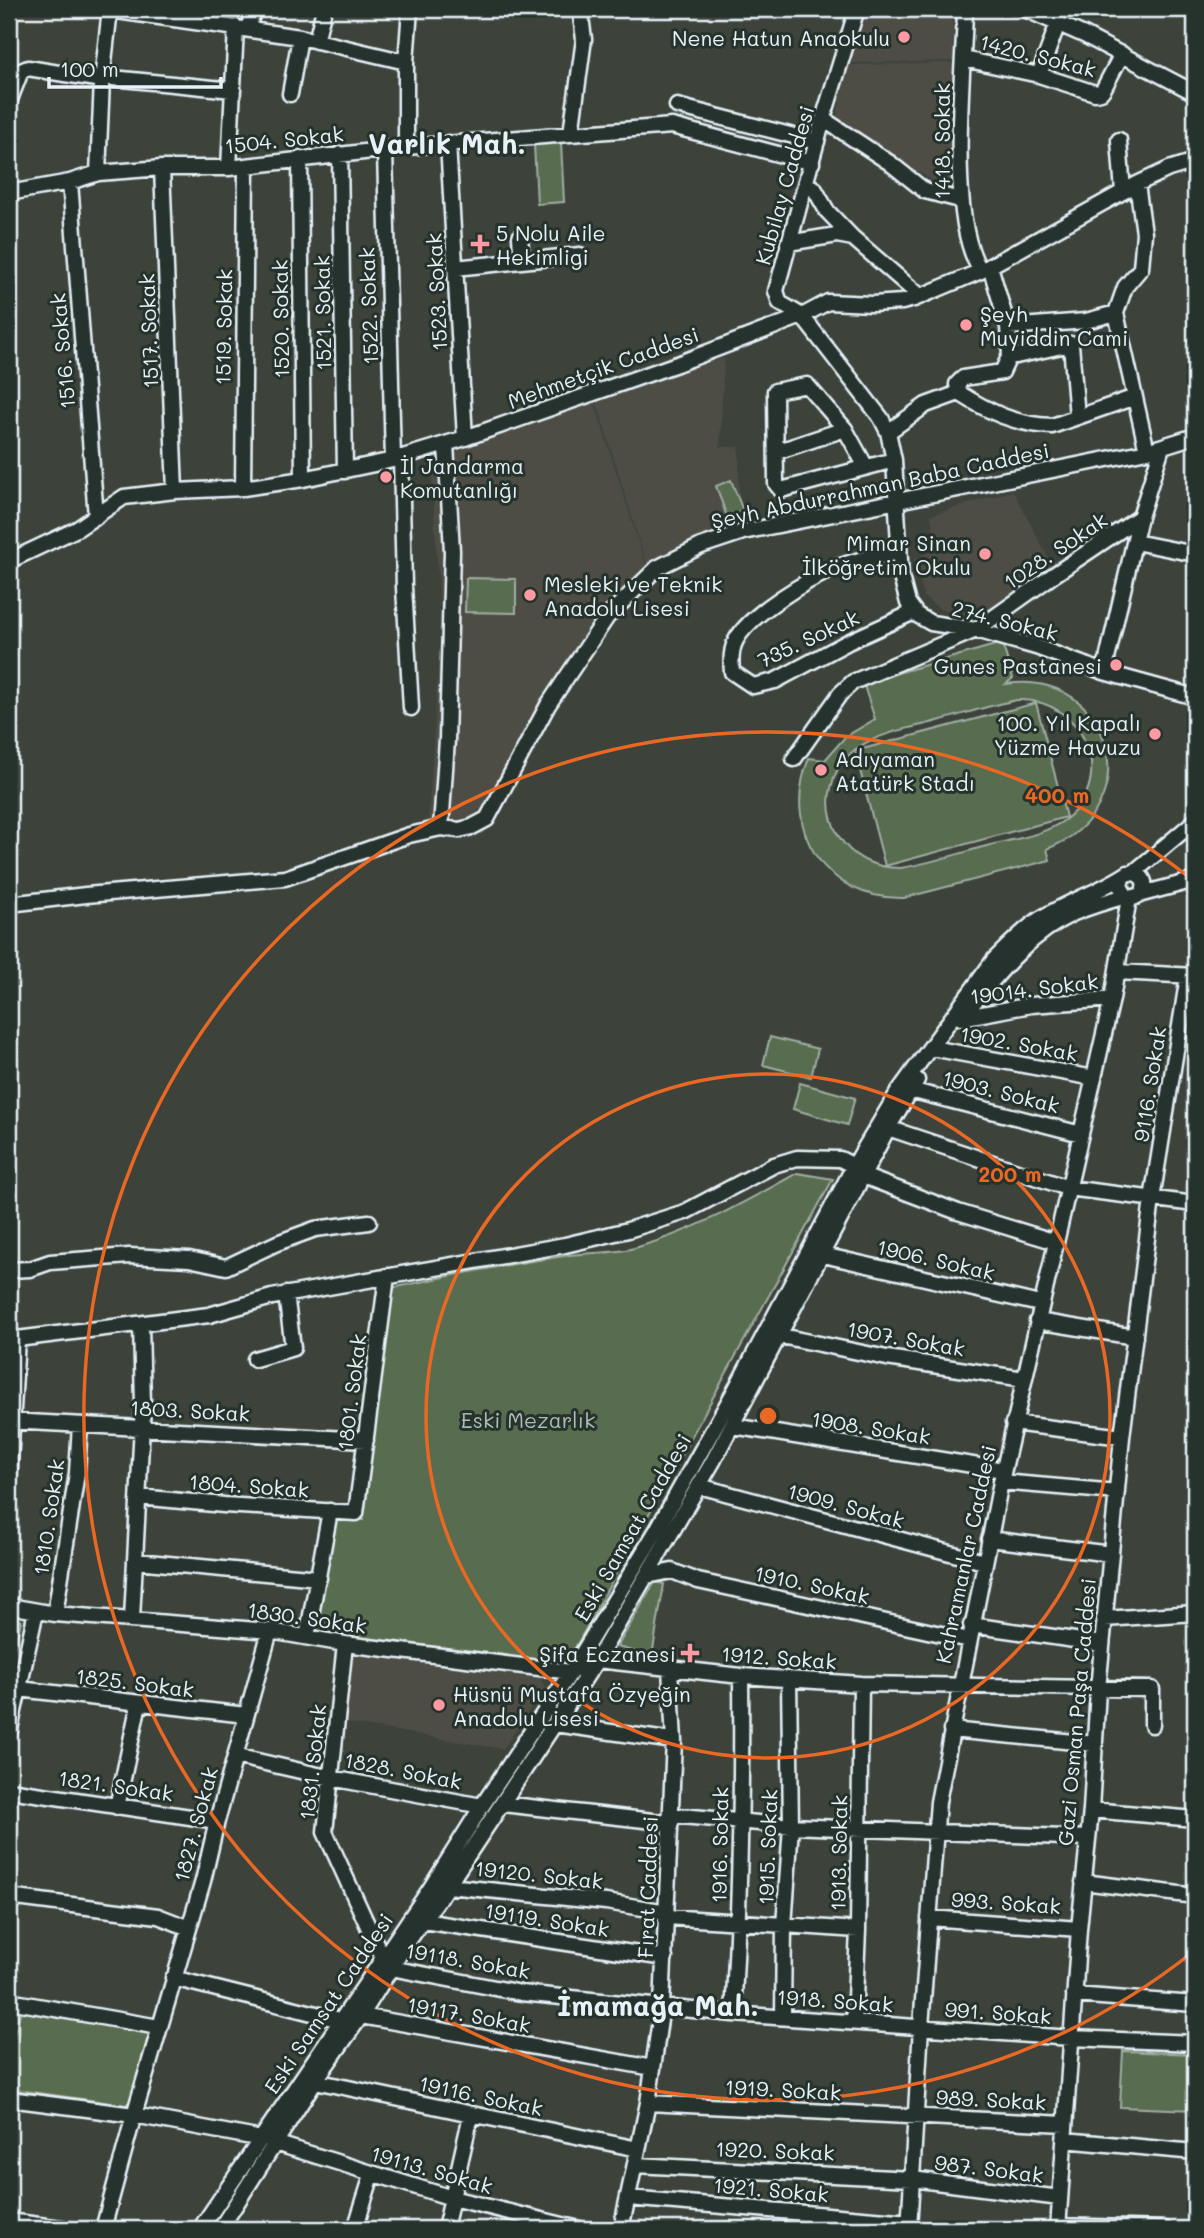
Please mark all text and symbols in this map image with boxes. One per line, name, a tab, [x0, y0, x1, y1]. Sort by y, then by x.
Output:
place label: Nene Hatun Anaokulu	[672, 24, 890, 51]
street label: 1420. Sokak	[977, 28, 1099, 82]
marker: Nene Hatun Anaokulu	[896, 29, 912, 45]
scale bar	[49, 46, 220, 90]
text: 100 m	[60, 55, 119, 82]
street label: 1418. Sokak	[928, 83, 955, 199]
street label: Kubilay Caddesi	[748, 102, 820, 268]
street label: 1504. Sokak	[223, 119, 345, 159]
district label: Varlık Mah.	[368, 125, 526, 161]
place label: 5 Nolu Aile Hekimligi	[496, 219, 606, 270]
street label: 1523. Sokak	[419, 232, 453, 352]
marker: 5 Nolu Aile Hekimligi	[470, 234, 490, 254]
street label: 1522. Sokak	[352, 247, 384, 365]
street label: 1521. Sokak	[307, 255, 337, 371]
street label: 1520. Sokak	[265, 259, 295, 379]
street label: 1519. Sokak	[208, 269, 238, 385]
street label: 1517. Sokak	[132, 273, 164, 389]
street label: 1516. Sokak	[43, 292, 81, 410]
place label: Şeyh Muyiddin Cami	[980, 300, 1128, 351]
marker: Şeyh Muyiddin Cami	[958, 317, 974, 333]
street label: Mehmetçik Caddesi	[504, 320, 702, 414]
street label: Şeyh Abdurrahman Baba Caddesi	[709, 436, 1051, 534]
place label: İl Jandarma Komutanlığı	[400, 452, 524, 503]
marker: İl Jandarma Komutanlığı	[378, 469, 394, 485]
street label: 1028. Sokak	[998, 505, 1112, 595]
place label: Mimar Sinan İlköğretim Okulu	[802, 529, 971, 580]
marker: Mimar Sinan İlköğretim Okulu	[977, 546, 993, 562]
place label: Mesleki ve Teknik Anadolu Lisesi	[544, 570, 722, 621]
marker: Mesleki ve Teknik Anadolu Lisesi	[522, 587, 538, 603]
street label: 274. Sokak	[949, 594, 1061, 646]
street label: 735. Sokak	[753, 603, 863, 673]
place label: Gunes Pastanesi	[934, 652, 1102, 679]
marker: Gunes Pastanesi	[1108, 657, 1124, 673]
place label: 100. Yıl Kapalı Yüzme Havuzu	[994, 709, 1141, 760]
marker: 100. Yıl Kapalı Yüzme Havuzu	[1147, 726, 1163, 742]
place label: Adıyaman Atatürk Stadı	[835, 745, 975, 796]
marker: Adıyaman Atatürk Stadı	[813, 762, 829, 778]
text: 400 m	[1025, 781, 1089, 808]
street label: 19014. Sokak	[968, 967, 1100, 1009]
street label: 1902. Sokak	[958, 1019, 1080, 1067]
street label: 9116. Sokak	[1127, 1024, 1171, 1144]
street label: 1903. Sokak	[940, 1063, 1062, 1119]
text: 200 m	[979, 1160, 1041, 1187]
street label: 1906. Sokak	[874, 1232, 998, 1286]
street label: 1907. Sokak	[845, 1314, 967, 1362]
street label: 1801. Sokak	[330, 1332, 372, 1452]
street label: 1803. Sokak	[129, 1393, 251, 1427]
centre of rings	[756, 1404, 780, 1428]
street label: 1908. Sokak	[810, 1404, 932, 1450]
park label: Eski Mezarlık	[461, 1406, 595, 1433]
street label: Eski Samsat Caddesi	[567, 1429, 697, 1625]
street label: Kahramanlar Caddesi	[929, 1442, 1001, 1666]
street label: 1810. Sokak	[26, 1457, 70, 1577]
street label: 1804. Sokak	[188, 1467, 310, 1503]
street label: 1909. Sokak	[785, 1476, 907, 1534]
street label: 1910. Sokak	[752, 1559, 872, 1609]
street label: Gazi Osman Paşa Caddesi	[1051, 1577, 1101, 1847]
street label: 1830. Sokak	[246, 1595, 368, 1639]
place label: Şifa Eczanesi	[539, 1640, 676, 1667]
street label: 1912. Sokak	[720, 1640, 838, 1674]
marker: Şifa Eczanesi	[682, 1645, 698, 1661]
street label: 1825. Sokak	[74, 1661, 196, 1703]
place label: Hüsnü Mustafa Özyeğin Anadolu Lisesi	[453, 1680, 691, 1731]
marker: Hüsnü Mustafa Özyeğin Anadolu Lisesi	[431, 1697, 447, 1713]
street label: 1831. Sokak	[292, 1703, 332, 1821]
street label: 1828. Sokak	[342, 1745, 464, 1795]
street label: 1827. Sokak	[167, 1763, 223, 1885]
street label: 1821. Sokak	[57, 1764, 175, 1806]
street label: 1916. Sokak	[704, 1787, 734, 1903]
street label: 1915. Sokak	[751, 1789, 783, 1905]
street label: 1913. Sokak	[823, 1795, 853, 1911]
street label: Fırat Caddesi	[631, 1815, 663, 1959]
street label: 19120. Sokak	[474, 1854, 604, 1894]
street label: 993. Sokak	[950, 1885, 1062, 1919]
street label: 19119. Sokak	[483, 1896, 611, 1942]
street label: Eski Samsat Caddesi	[258, 1908, 398, 2098]
street label: 19118. Sokak	[404, 1936, 532, 1984]
street label: 1918. Sokak	[776, 1982, 894, 2018]
district label: İmamağa Mah.	[557, 1987, 759, 2023]
street label: 19117. Sokak	[405, 1990, 533, 2038]
street label: 991. Sokak	[944, 1995, 1052, 2029]
street label: 19116. Sokak	[417, 2069, 545, 2121]
street label: 1919. Sokak	[724, 2072, 842, 2106]
street label: 989. Sokak	[935, 2083, 1047, 2115]
street label: 1920. Sokak	[715, 2134, 835, 2166]
street label: 19113. Sokak	[368, 2139, 496, 2199]
street label: 987. Sokak	[933, 2148, 1045, 2188]
street label: 1921. Sokak	[712, 2171, 830, 2207]

